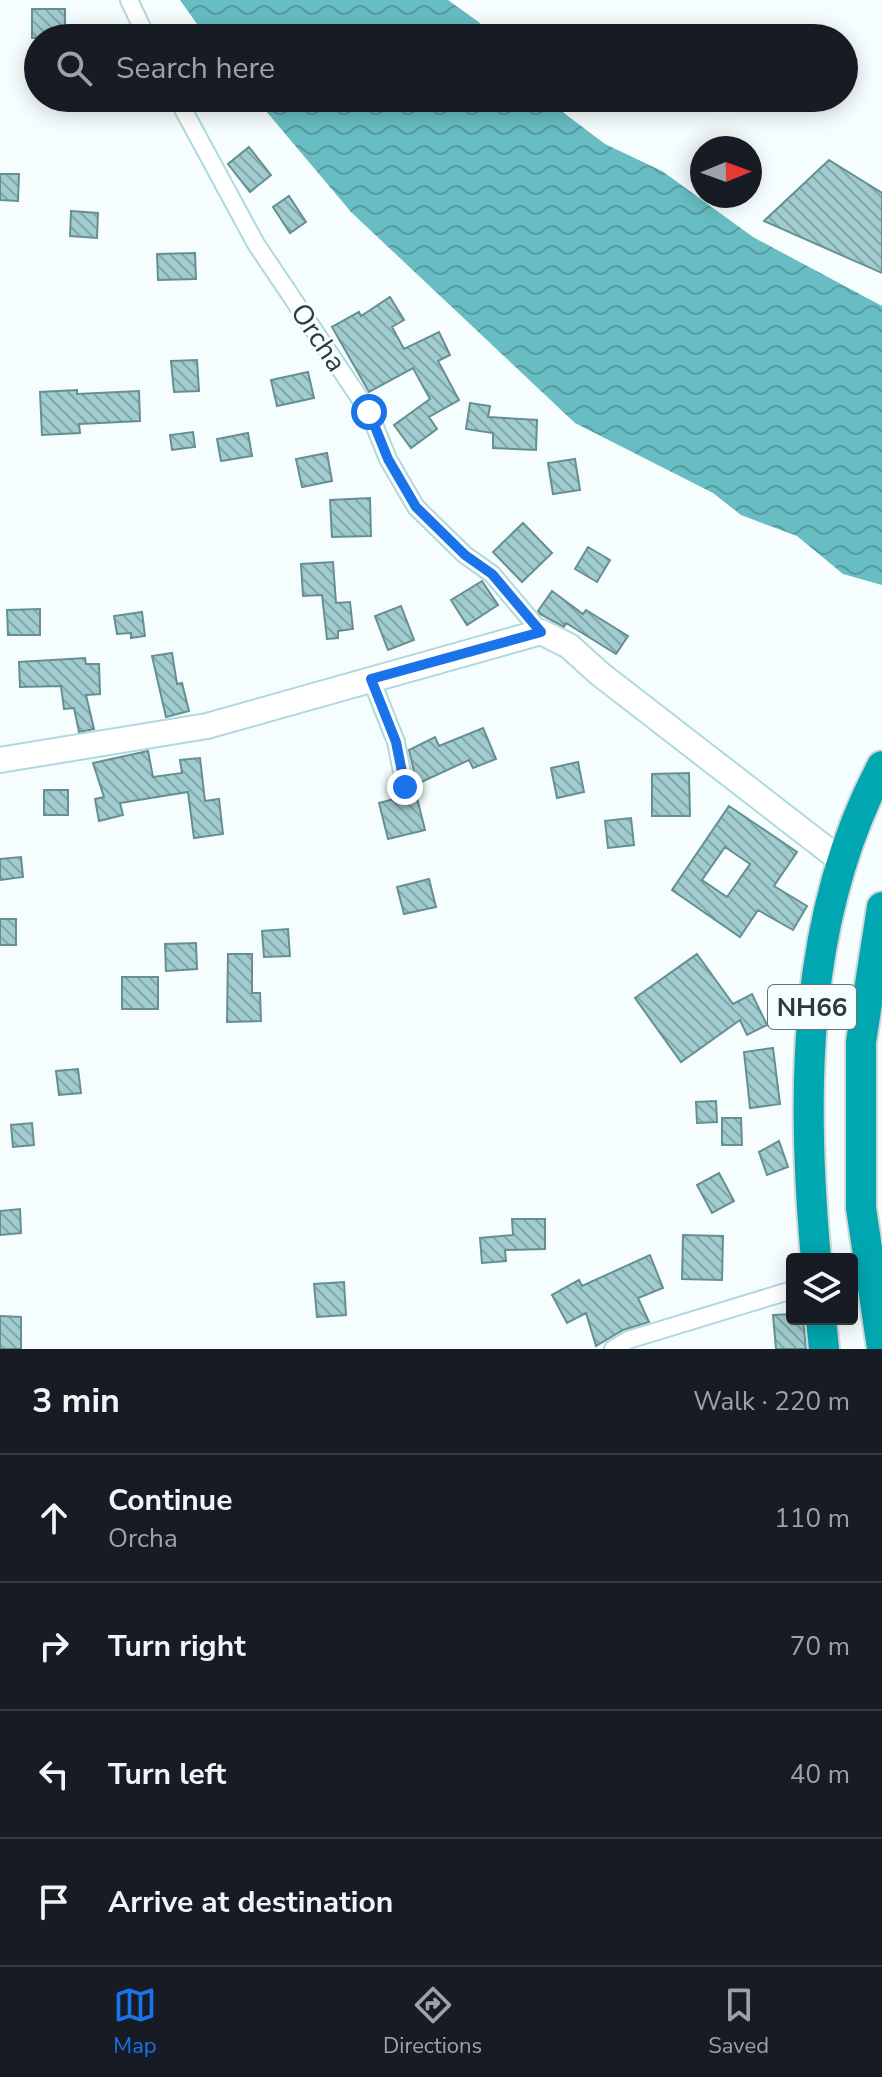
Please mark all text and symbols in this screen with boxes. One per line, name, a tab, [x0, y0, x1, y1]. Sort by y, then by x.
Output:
search box	[24, 24, 858, 112]
icon: search	[52, 46, 96, 90]
text: Search here	[116, 48, 275, 89]
north arrow	[690, 136, 762, 208]
street label: Orcha	[281, 296, 355, 379]
route start	[351, 394, 387, 430]
route end	[387, 769, 423, 805]
road number: NH66	[768, 985, 856, 1029]
map controls	[786, 1253, 858, 1325]
button: layers	[786, 1253, 858, 1325]
text: 3 min	[32, 1378, 120, 1424]
text: Walk · 220 m	[693, 1384, 850, 1419]
text: Continue	[108, 1480, 233, 1521]
icon: ahead	[32, 1496, 76, 1540]
text: 110 m	[774, 1501, 850, 1536]
text: Orcha	[108, 1521, 178, 1556]
icon: right	[32, 1624, 76, 1668]
text: Turn right	[108, 1626, 246, 1667]
text: 70 m	[790, 1629, 850, 1664]
icon: left	[32, 1752, 76, 1796]
text: Turn left	[108, 1754, 226, 1795]
text: 40 m	[790, 1757, 850, 1792]
icon: arrive	[32, 1880, 76, 1924]
text: Arrive at destination	[108, 1882, 393, 1923]
tab: Map	[113, 1983, 157, 2061]
tab: Directions	[383, 1983, 482, 2061]
tab: Saved	[708, 1983, 769, 2061]

